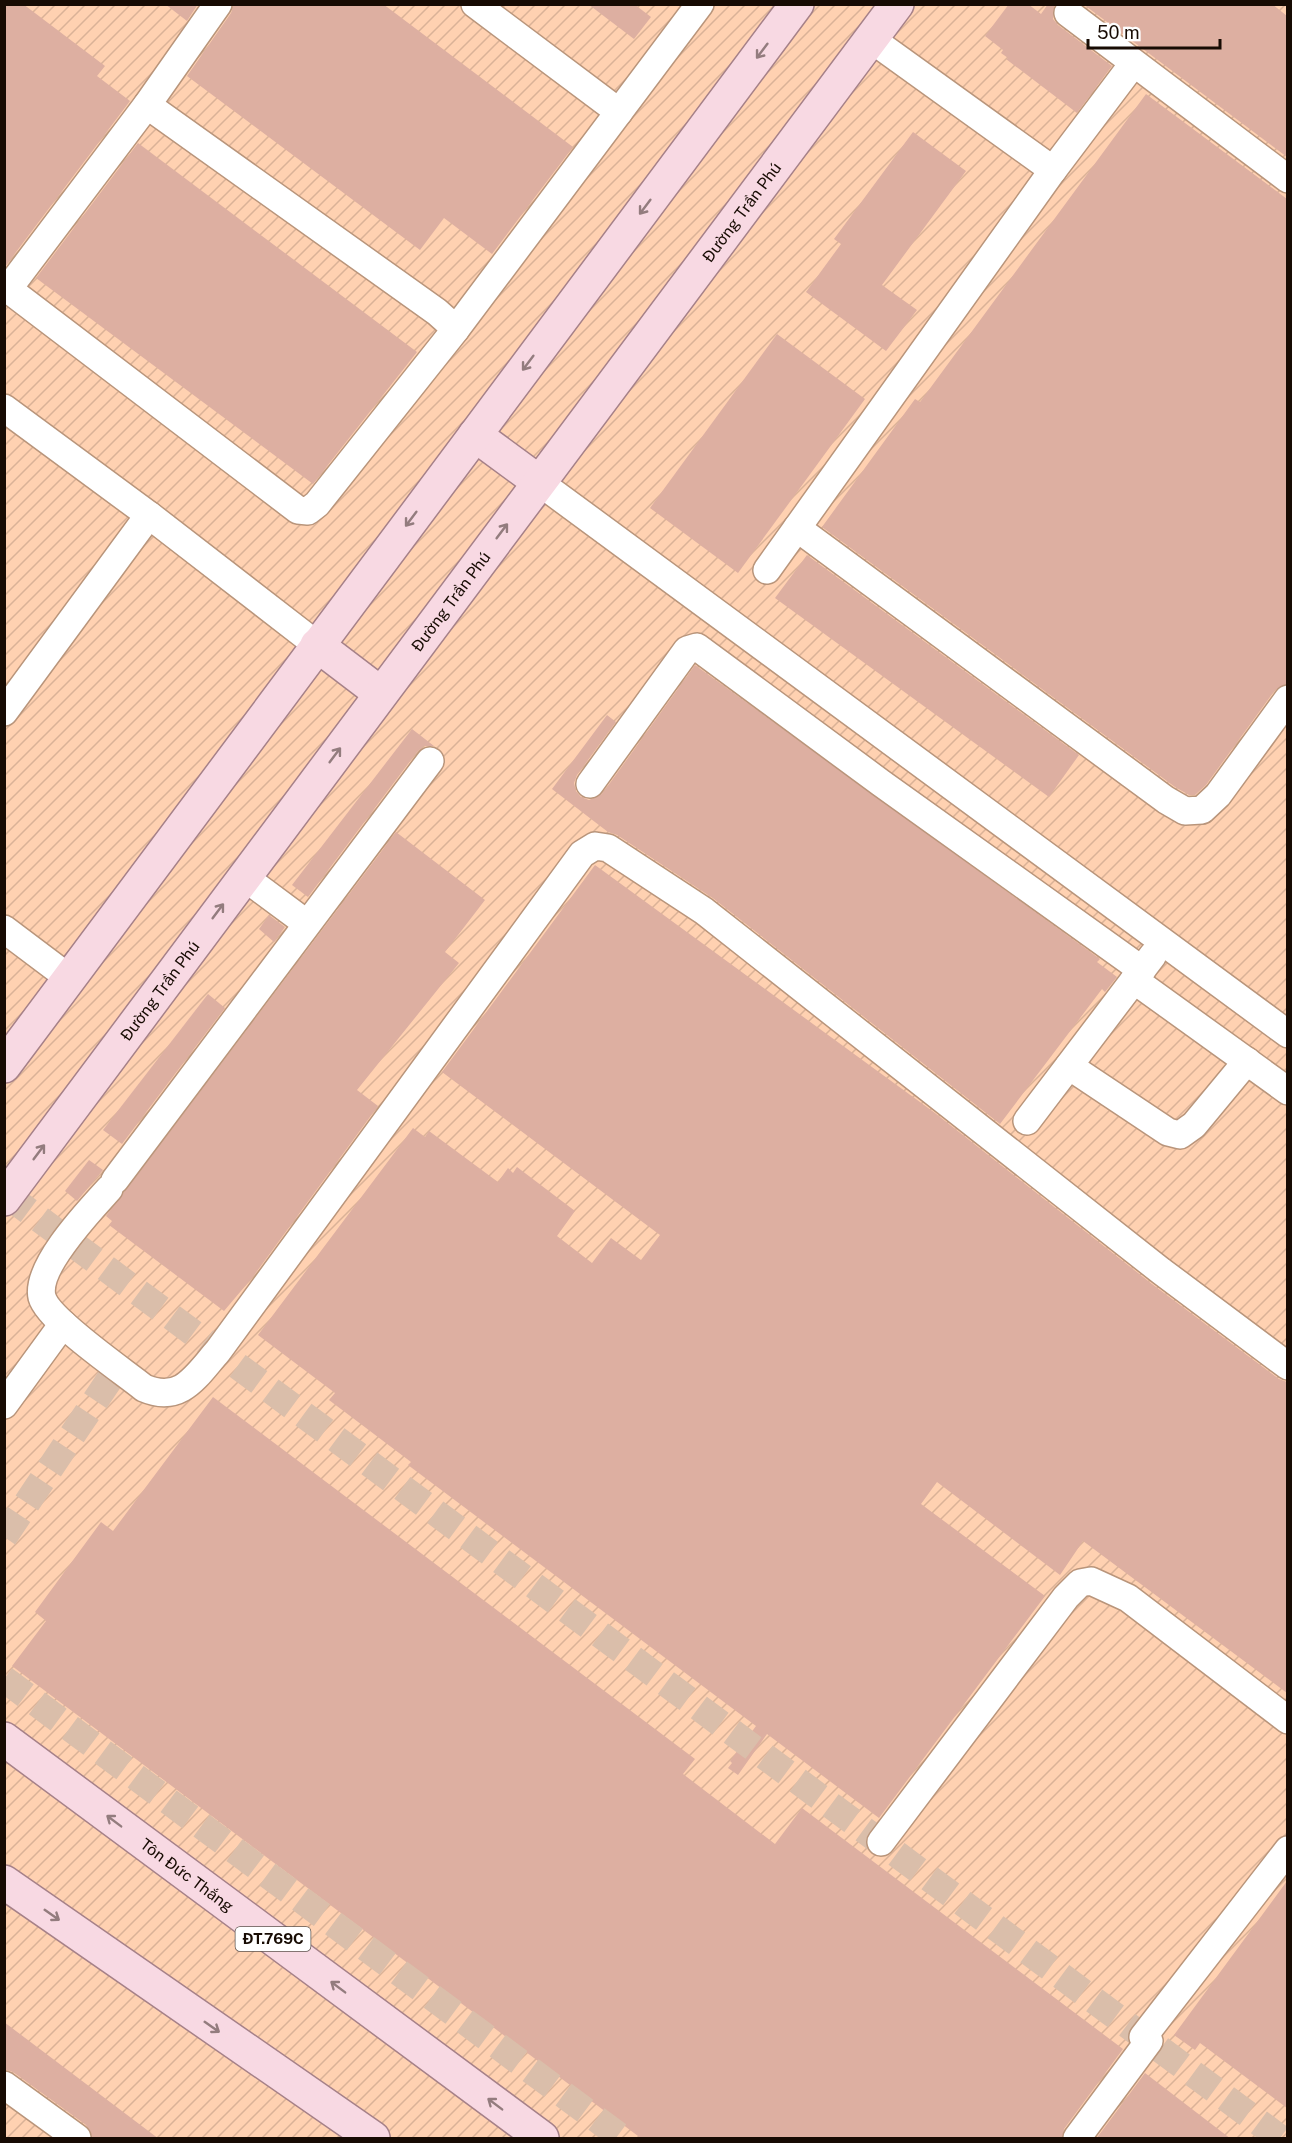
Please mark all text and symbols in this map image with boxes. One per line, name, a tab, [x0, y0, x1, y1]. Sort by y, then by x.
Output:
scale bar	[1088, 12, 1220, 50]
text: 50 m	[1097, 22, 1140, 43]
one-way arrow	[756, 43, 769, 59]
street label: Đường Trần Phú	[698, 159, 785, 266]
one-way arrow	[639, 199, 652, 215]
one-way arrow	[522, 355, 535, 371]
one-way arrow	[405, 511, 418, 527]
one-way arrow	[496, 524, 509, 540]
street label: Đường Trần Phú	[407, 548, 494, 655]
one-way arrow	[329, 747, 341, 763]
one-way arrow	[212, 903, 225, 919]
street label: Đường Trần Phú	[117, 937, 203, 1045]
one-way arrow	[33, 1144, 46, 1160]
one-way arrow	[107, 1815, 123, 1827]
street label: Tôn Đức Thắng	[137, 1834, 237, 1916]
one-way arrow	[44, 1909, 60, 1921]
road number: ĐT.769C	[236, 1927, 310, 1951]
one-way arrow	[331, 1981, 347, 1994]
one-way arrow	[204, 2021, 220, 2033]
one-way arrow	[487, 2097, 503, 2110]

